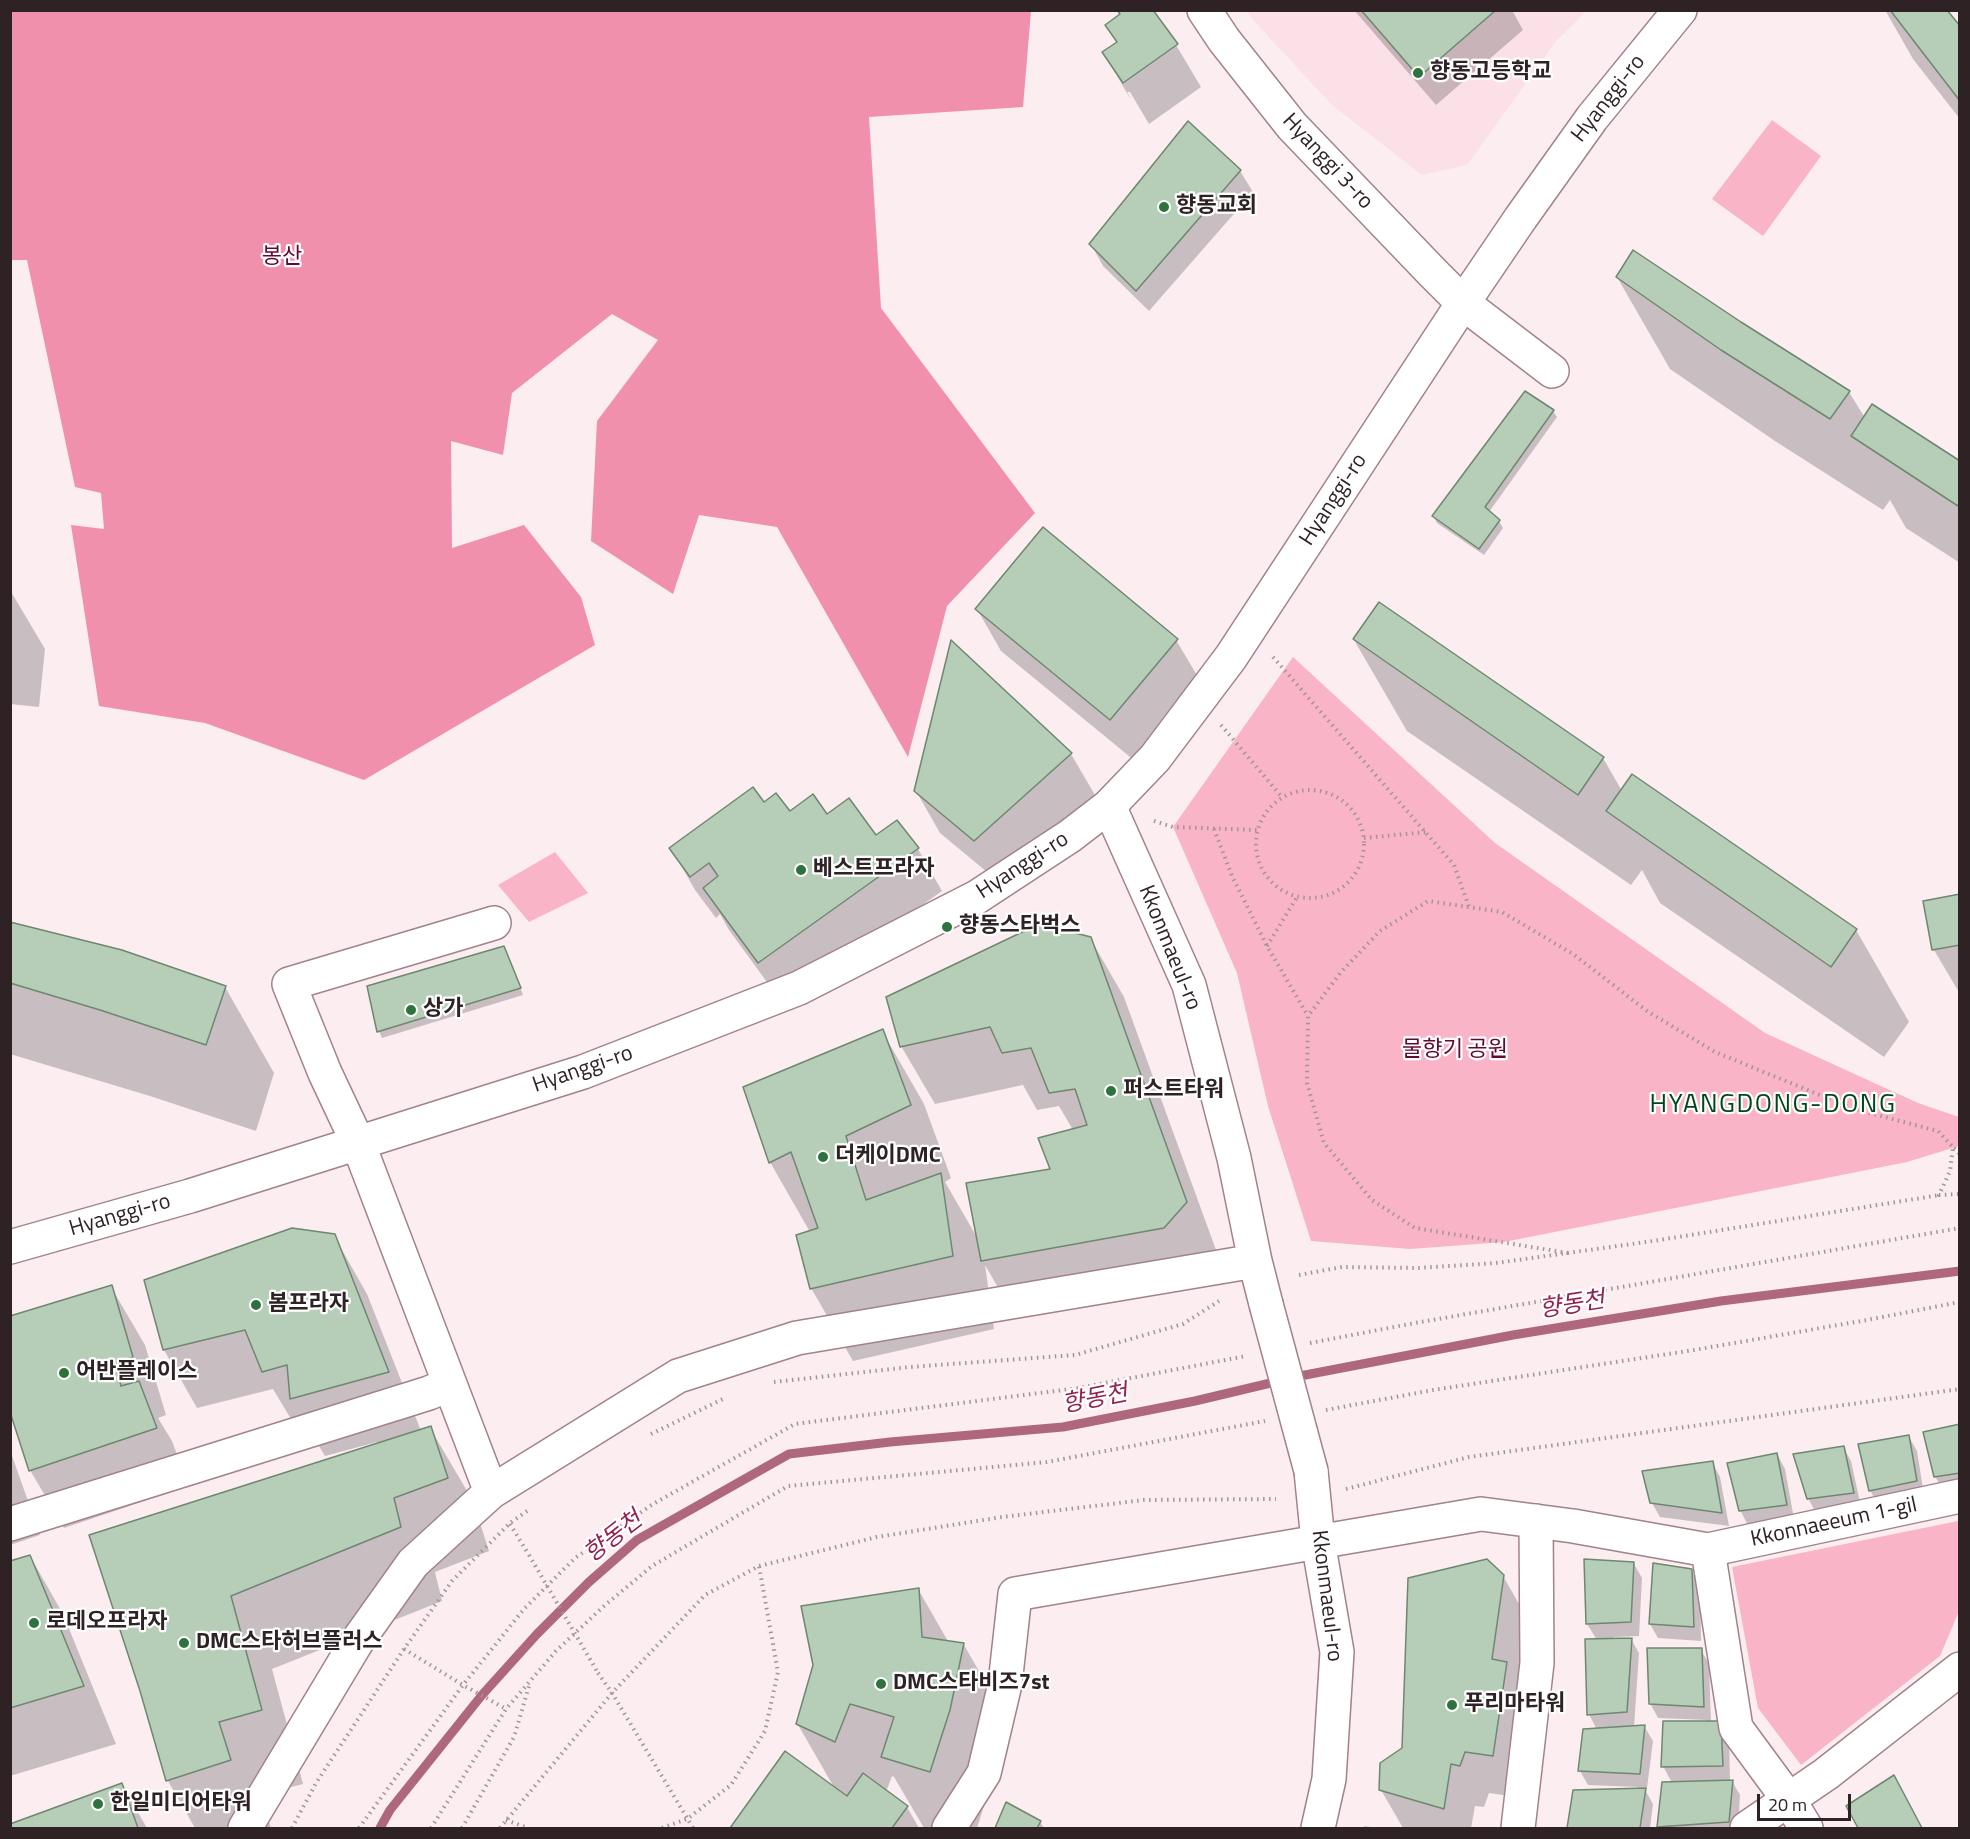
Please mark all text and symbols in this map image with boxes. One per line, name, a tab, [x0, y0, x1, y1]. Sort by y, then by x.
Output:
street label: Hyanggi-ro	[1567, 50, 1651, 148]
place label: 향동고등학교	[1430, 60, 1551, 86]
marker: 향동고등학교	[1411, 66, 1425, 80]
street label: Hyanggi 3-ro	[1276, 109, 1378, 215]
place label: 향동교회	[1176, 194, 1257, 220]
marker: 향동교회	[1157, 200, 1171, 214]
park label: 봉산	[262, 245, 302, 271]
street label: Hyanggi-ro	[1295, 449, 1373, 551]
street label: Hyanggi-ro	[972, 827, 1074, 905]
place label: 베스트프라자	[813, 857, 934, 883]
marker: 베스트프라자	[794, 863, 808, 877]
street label: Kkonmaeul-ro	[1132, 882, 1206, 1014]
place label: 향동스타벅스	[959, 914, 1080, 940]
marker: 향동스타벅스	[940, 920, 954, 934]
place label: 상가	[423, 997, 463, 1023]
marker: 상가	[404, 1003, 418, 1017]
park label: 물향기 공원	[1402, 1038, 1508, 1064]
street label: Hyanggi-ro	[529, 1041, 637, 1099]
place label: 퍼스트타워	[1123, 1078, 1224, 1104]
marker: 퍼스트타워	[1104, 1084, 1118, 1098]
district label: HYANGDONG-DONG	[1650, 1090, 1896, 1122]
place label: 더케이DMC	[835, 1144, 941, 1170]
marker: 더케이DMC	[816, 1150, 830, 1164]
street label: Hyanggi-ro	[66, 1189, 174, 1243]
water label: 향동천	[1537, 1287, 1607, 1325]
place label: 봄프라자	[268, 1292, 349, 1318]
marker: 봄프라자	[249, 1298, 263, 1312]
place label: 어반플레이스	[76, 1360, 197, 1386]
marker: 어반플레이스	[57, 1366, 71, 1380]
water label: 향동천	[1060, 1380, 1130, 1420]
street label: Kkonnaeeum 1-gil	[1748, 1492, 1920, 1554]
water label: 향동천	[579, 1506, 649, 1570]
street label: Kkonmaeul-ro	[1305, 1529, 1347, 1663]
place label: 로데오프라자	[46, 1610, 167, 1636]
marker: 로데오프라자	[27, 1616, 41, 1630]
place label: DMC스타허브플러스	[196, 1630, 383, 1656]
marker: DMC스타허브플러스	[177, 1636, 191, 1650]
place label: DMC스타비즈7st	[893, 1671, 1050, 1697]
marker: DMC스타비즈7st	[874, 1677, 888, 1691]
place label: 푸리마타워	[1464, 1692, 1565, 1718]
marker: 푸리마타워	[1445, 1698, 1459, 1712]
scale bar	[1760, 1782, 1854, 1820]
place label: 한일미디어타워	[110, 1791, 252, 1817]
text: 20 m	[1768, 1791, 1807, 1818]
marker: 한일미디어타워	[91, 1797, 105, 1811]

